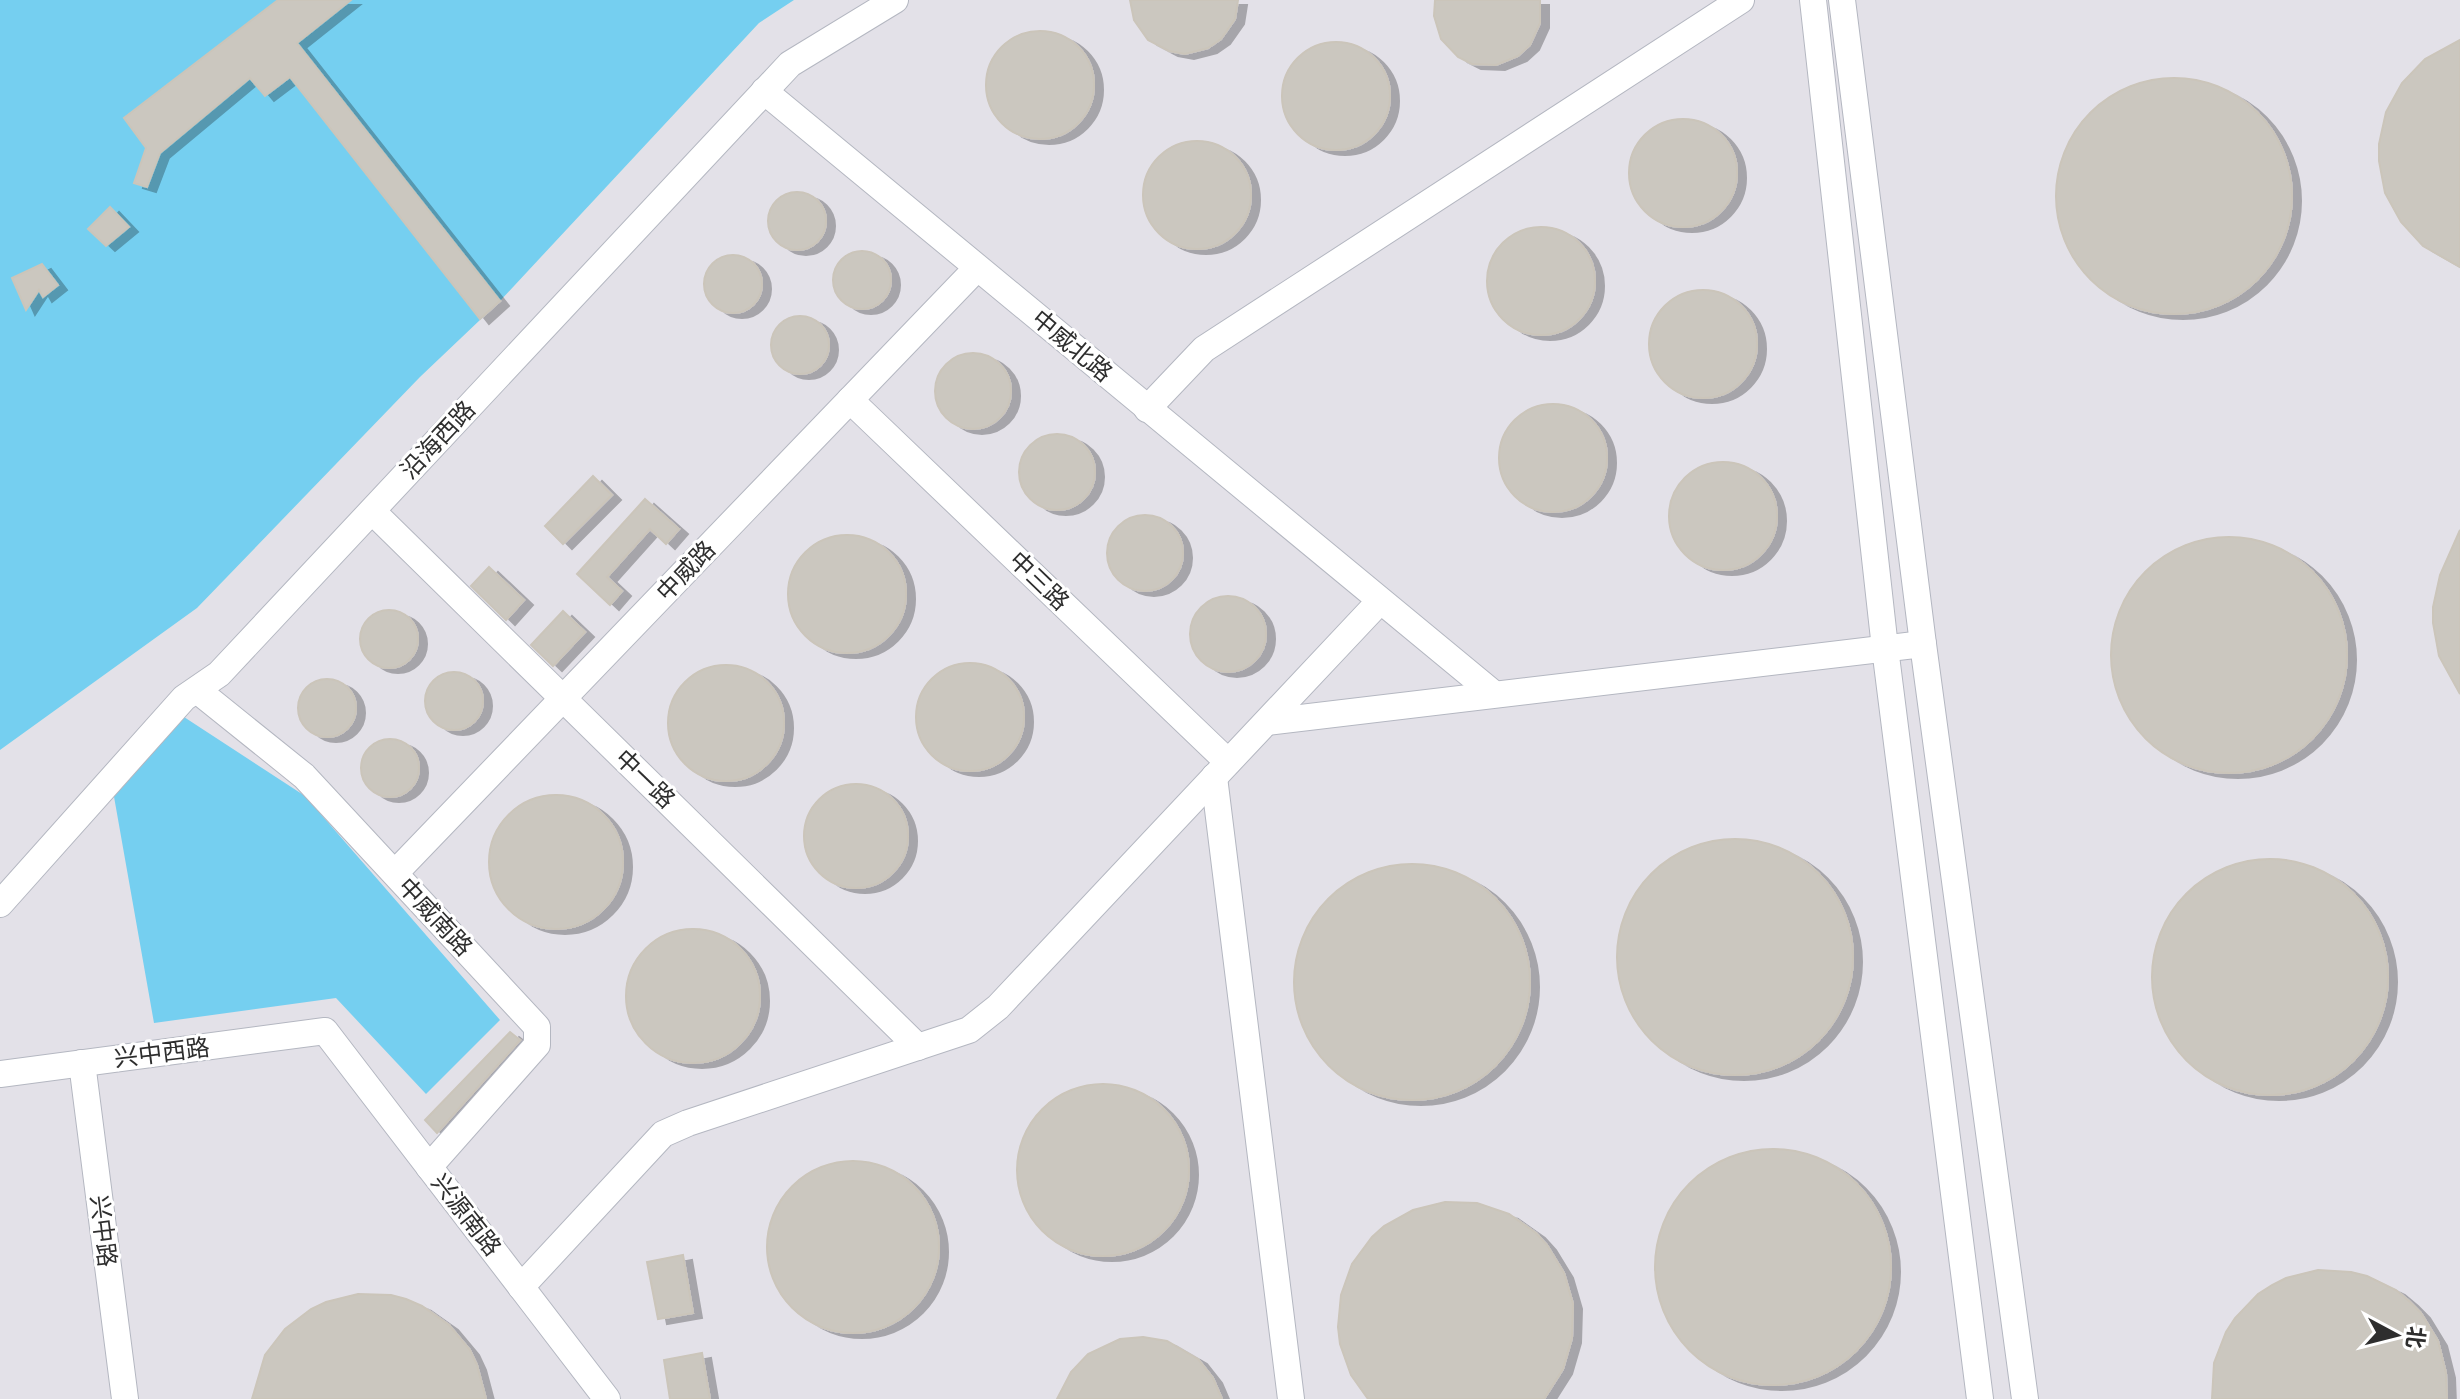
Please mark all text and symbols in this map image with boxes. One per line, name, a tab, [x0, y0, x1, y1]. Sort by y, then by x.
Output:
street label: 中威北路	[1026, 304, 1118, 388]
street label: 沿海西路	[394, 395, 481, 485]
street label: 中威路	[650, 535, 721, 607]
street label: 中三路	[1003, 545, 1075, 616]
street label: 中一路	[609, 743, 681, 814]
street label: 中威南路	[392, 872, 479, 962]
street label: 兴中西路	[113, 1032, 211, 1073]
street label: 兴源南路	[425, 1168, 507, 1261]
street label: 兴中路	[85, 1193, 122, 1268]
north arrow	[2356, 1295, 2436, 1375]
text: 北	[2401, 1325, 2430, 1350]

